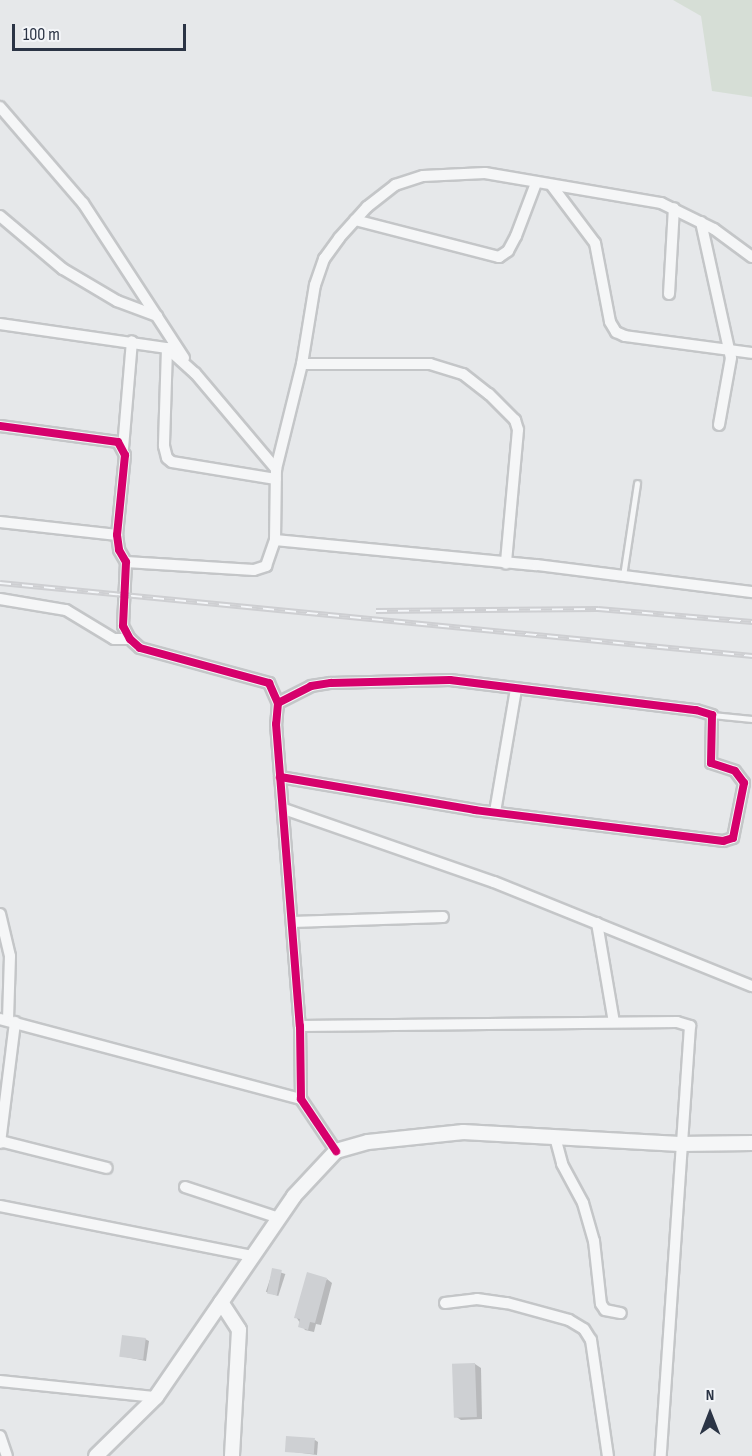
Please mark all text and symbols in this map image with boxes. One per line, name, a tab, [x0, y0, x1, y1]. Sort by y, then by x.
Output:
scale bar	[15, 12, 189, 50]
text: 100 m	[23, 24, 60, 45]
north arrow	[680, 1384, 740, 1444]
text: N	[706, 1386, 714, 1405]

